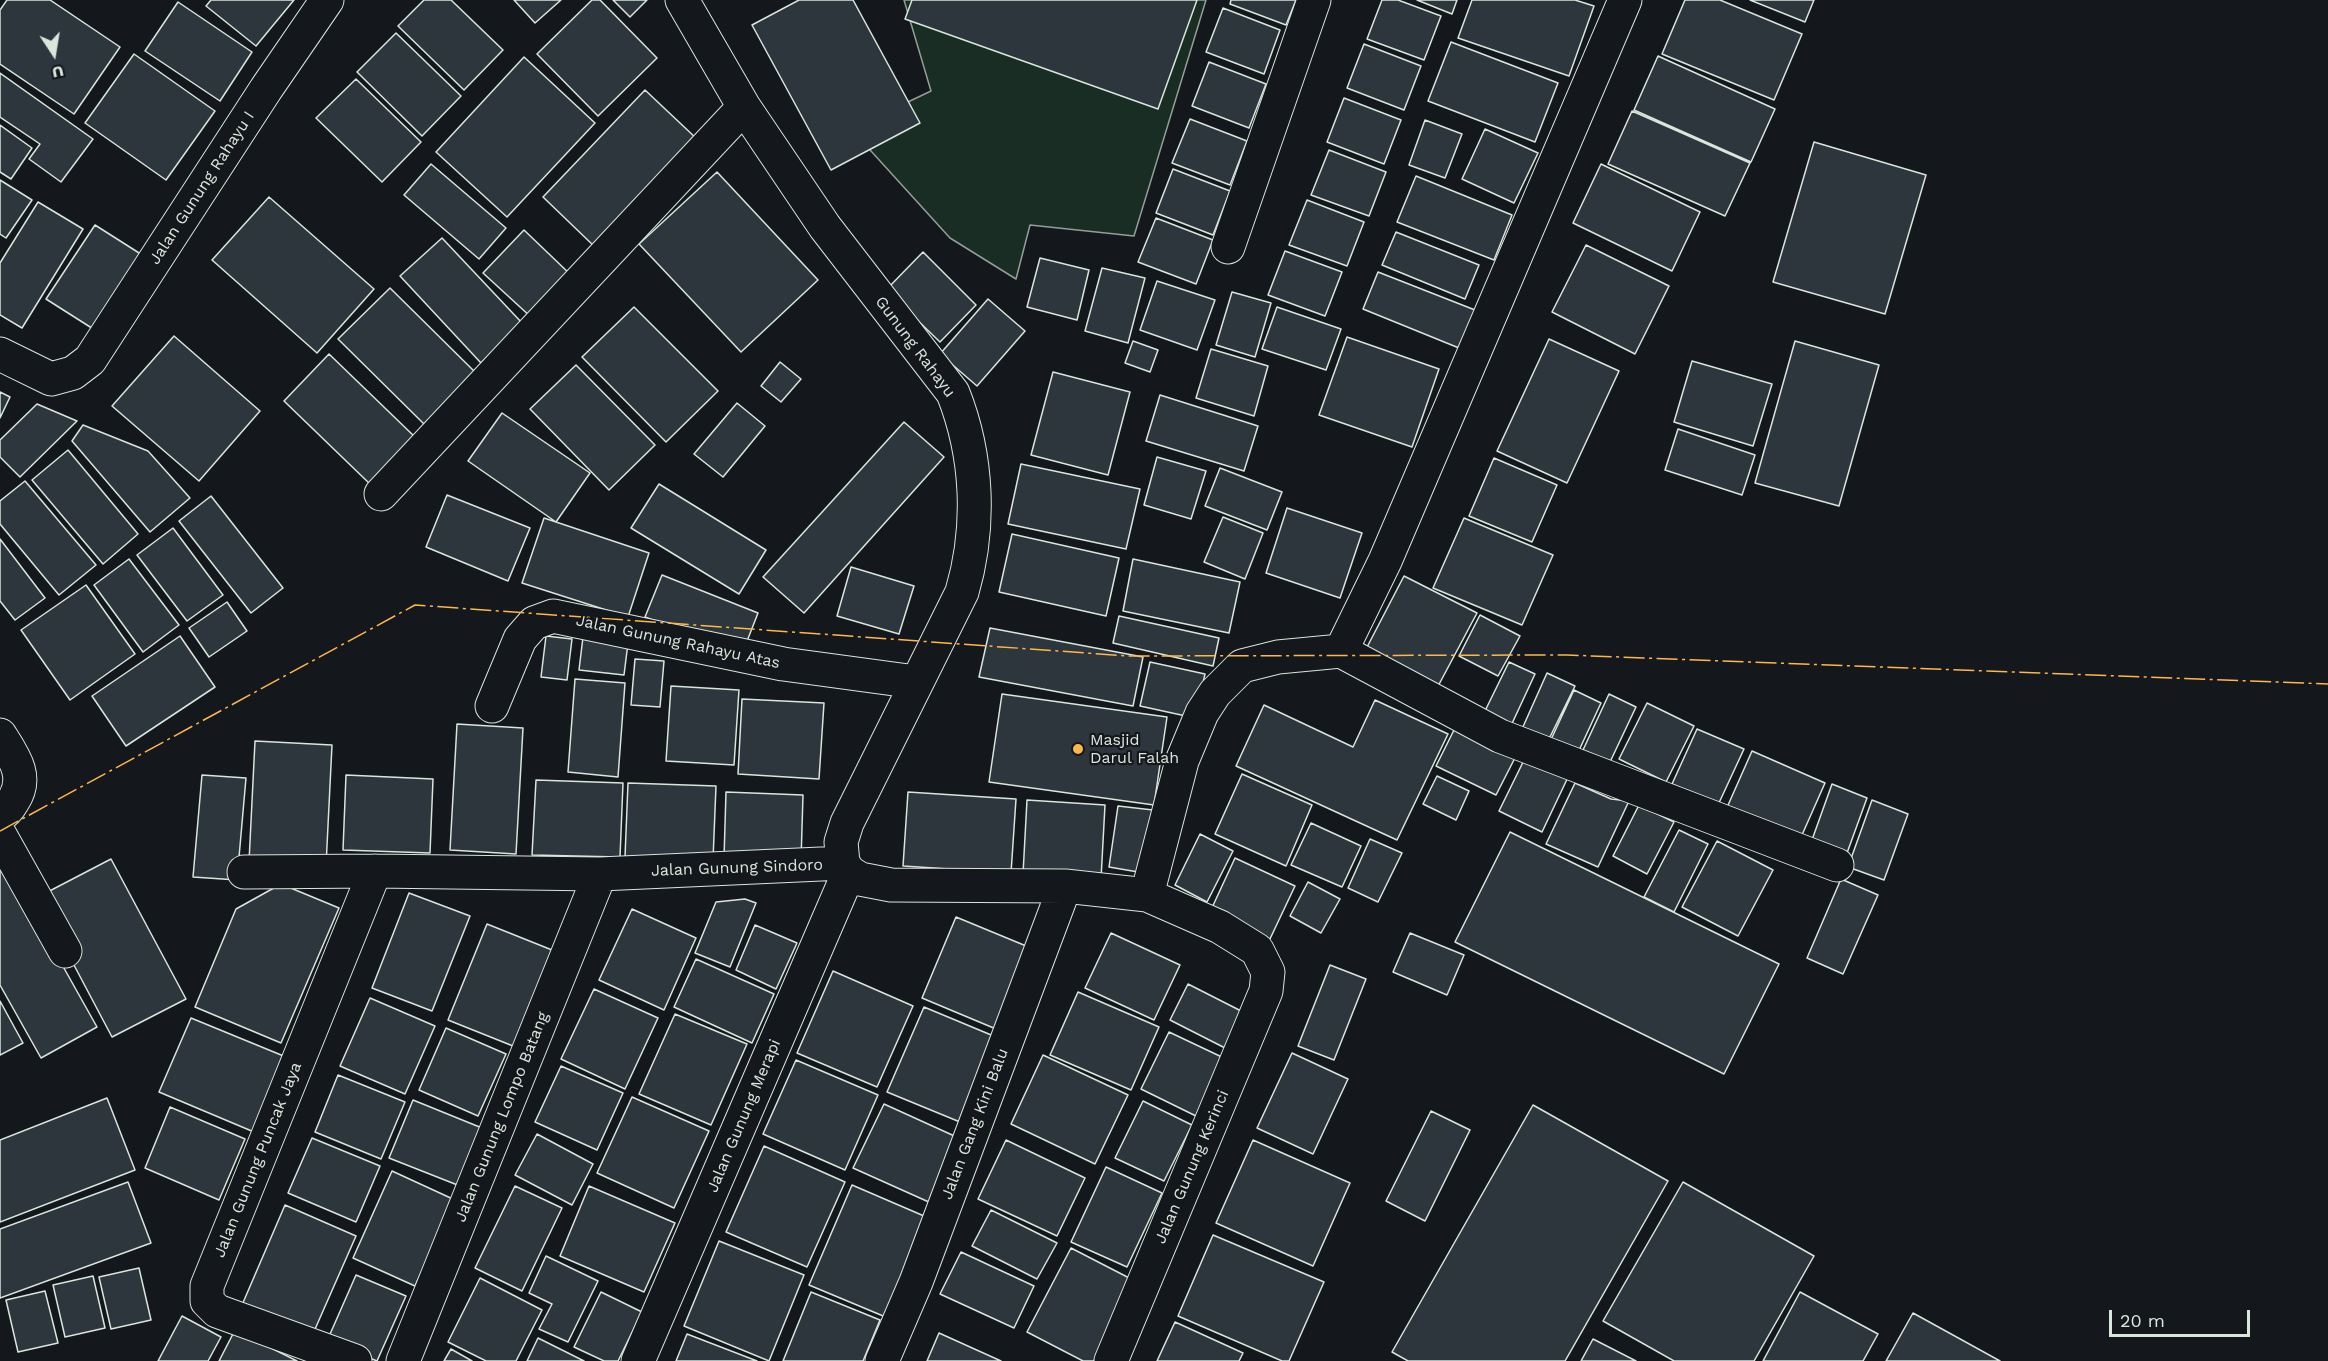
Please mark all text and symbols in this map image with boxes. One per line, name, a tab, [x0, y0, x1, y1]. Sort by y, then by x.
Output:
north arrow	[24, 24, 84, 84]
text: U	[50, 62, 65, 83]
street label: Jalan Gunung Rahayu I	[145, 108, 259, 268]
street label: Gunung Rahayu	[871, 293, 959, 401]
street label: Jalan Gunung Rahayu Atas	[574, 611, 782, 673]
place label: Masjid Darul Falah	[1090, 730, 1179, 768]
marker: Masjid Darul Falah	[1071, 742, 1085, 756]
street label: Jalan Gunung Sindoro	[651, 855, 823, 881]
street label: Jalan Gunung Lompo Batang	[451, 1009, 553, 1225]
street label: Jalan Gunung Merapi	[703, 1036, 785, 1196]
street label: Jalan Gang Kini Balu	[937, 1046, 1013, 1202]
street label: Jalan Gunung Puncak Jaya	[210, 1060, 306, 1260]
street label: Jalan Gunung Kerinci	[1151, 1087, 1233, 1247]
scale bar	[2112, 1298, 2253, 1336]
text: 20 m	[2120, 1310, 2165, 1331]

